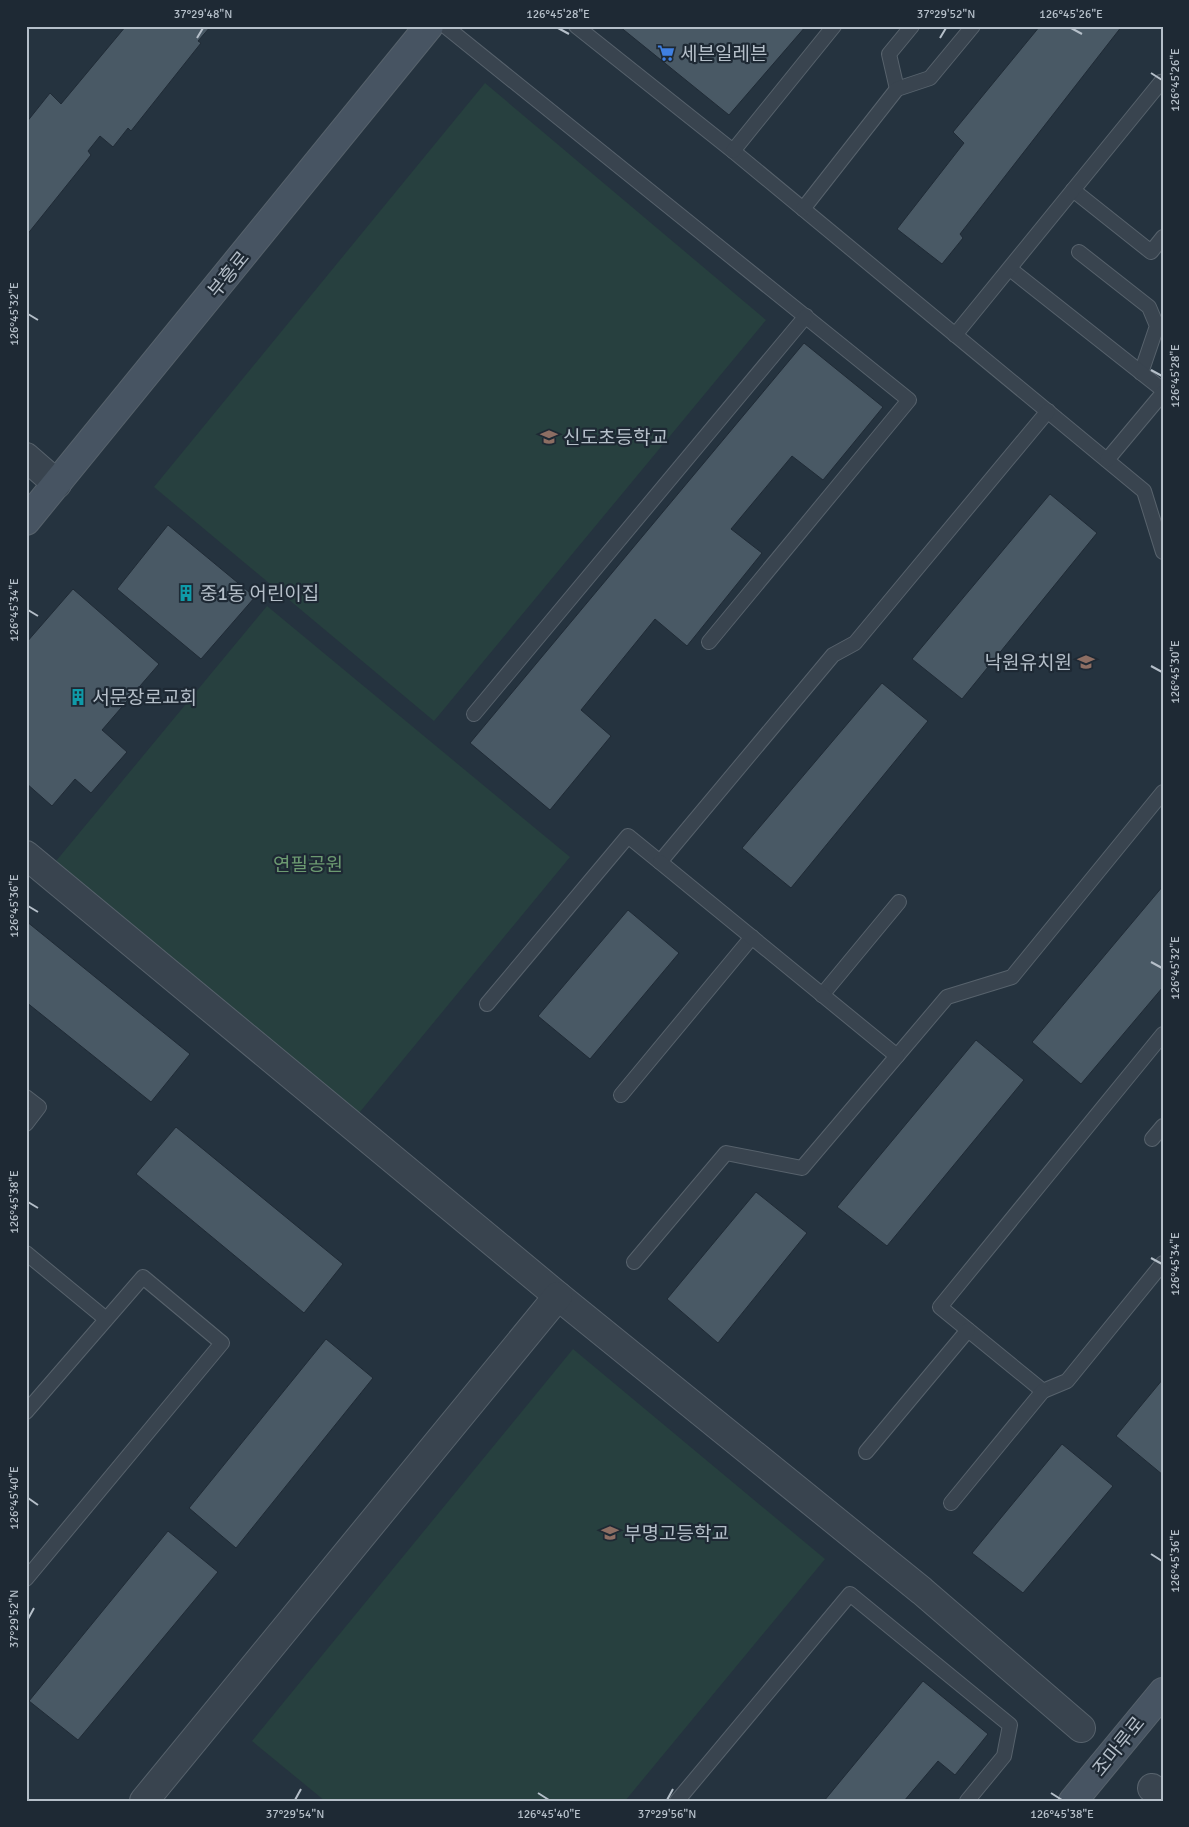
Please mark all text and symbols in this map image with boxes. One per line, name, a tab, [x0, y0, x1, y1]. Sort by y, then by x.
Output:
text: 37°29'48"N	[174, 7, 232, 22]
text: 126°45'28"E	[526, 7, 590, 22]
text: 37°29'52"N	[917, 7, 975, 22]
text: 126°45'26"E	[1039, 7, 1103, 22]
place label: 세븐일레븐	[680, 42, 767, 66]
supermarket icon: 세븐일레븐	[656, 43, 676, 63]
text: 126°45'26"E	[1168, 48, 1183, 112]
street label: 부흥로	[203, 247, 255, 303]
text: 126°45'32"E	[7, 282, 22, 346]
text: 126°45'28"E	[1168, 344, 1183, 408]
place label: 신도초등학교	[563, 426, 668, 450]
school or university icon: 신도초등학교	[539, 427, 559, 447]
text: 126°45'34"E	[7, 578, 22, 642]
place label: 중1동 어린이집	[200, 582, 319, 606]
building icon: 중1동 어린이집	[176, 583, 196, 603]
text: 126°45'30"E	[1168, 640, 1183, 704]
place label: 낙원유치원	[985, 651, 1072, 675]
school or university icon: 낙원유치원	[1076, 652, 1096, 672]
place label: 서문장로교회	[92, 686, 197, 710]
building icon: 서문장로교회	[68, 687, 88, 707]
park label: 연필공원	[273, 853, 343, 877]
text: 126°45'36"E	[7, 874, 22, 938]
text: 126°45'32"E	[1168, 936, 1183, 1000]
text: 126°45'38"E	[7, 1170, 22, 1234]
text: 126°45'34"E	[1168, 1232, 1183, 1296]
text: 126°45'40"E	[7, 1466, 22, 1530]
place label: 부명고등학교	[624, 1522, 729, 1546]
school or university icon: 부명고등학교	[600, 1523, 620, 1543]
text: 126°45'36"E	[1168, 1529, 1183, 1593]
text: 37°29'52"N	[7, 1590, 22, 1648]
street label: 조마루로	[1087, 1712, 1150, 1781]
text: 37°29'54"N	[266, 1807, 324, 1822]
text: 126°45'40"E	[517, 1807, 581, 1822]
text: 37°29'56"N	[638, 1807, 696, 1822]
text: 126°45'38"E	[1030, 1807, 1094, 1822]

